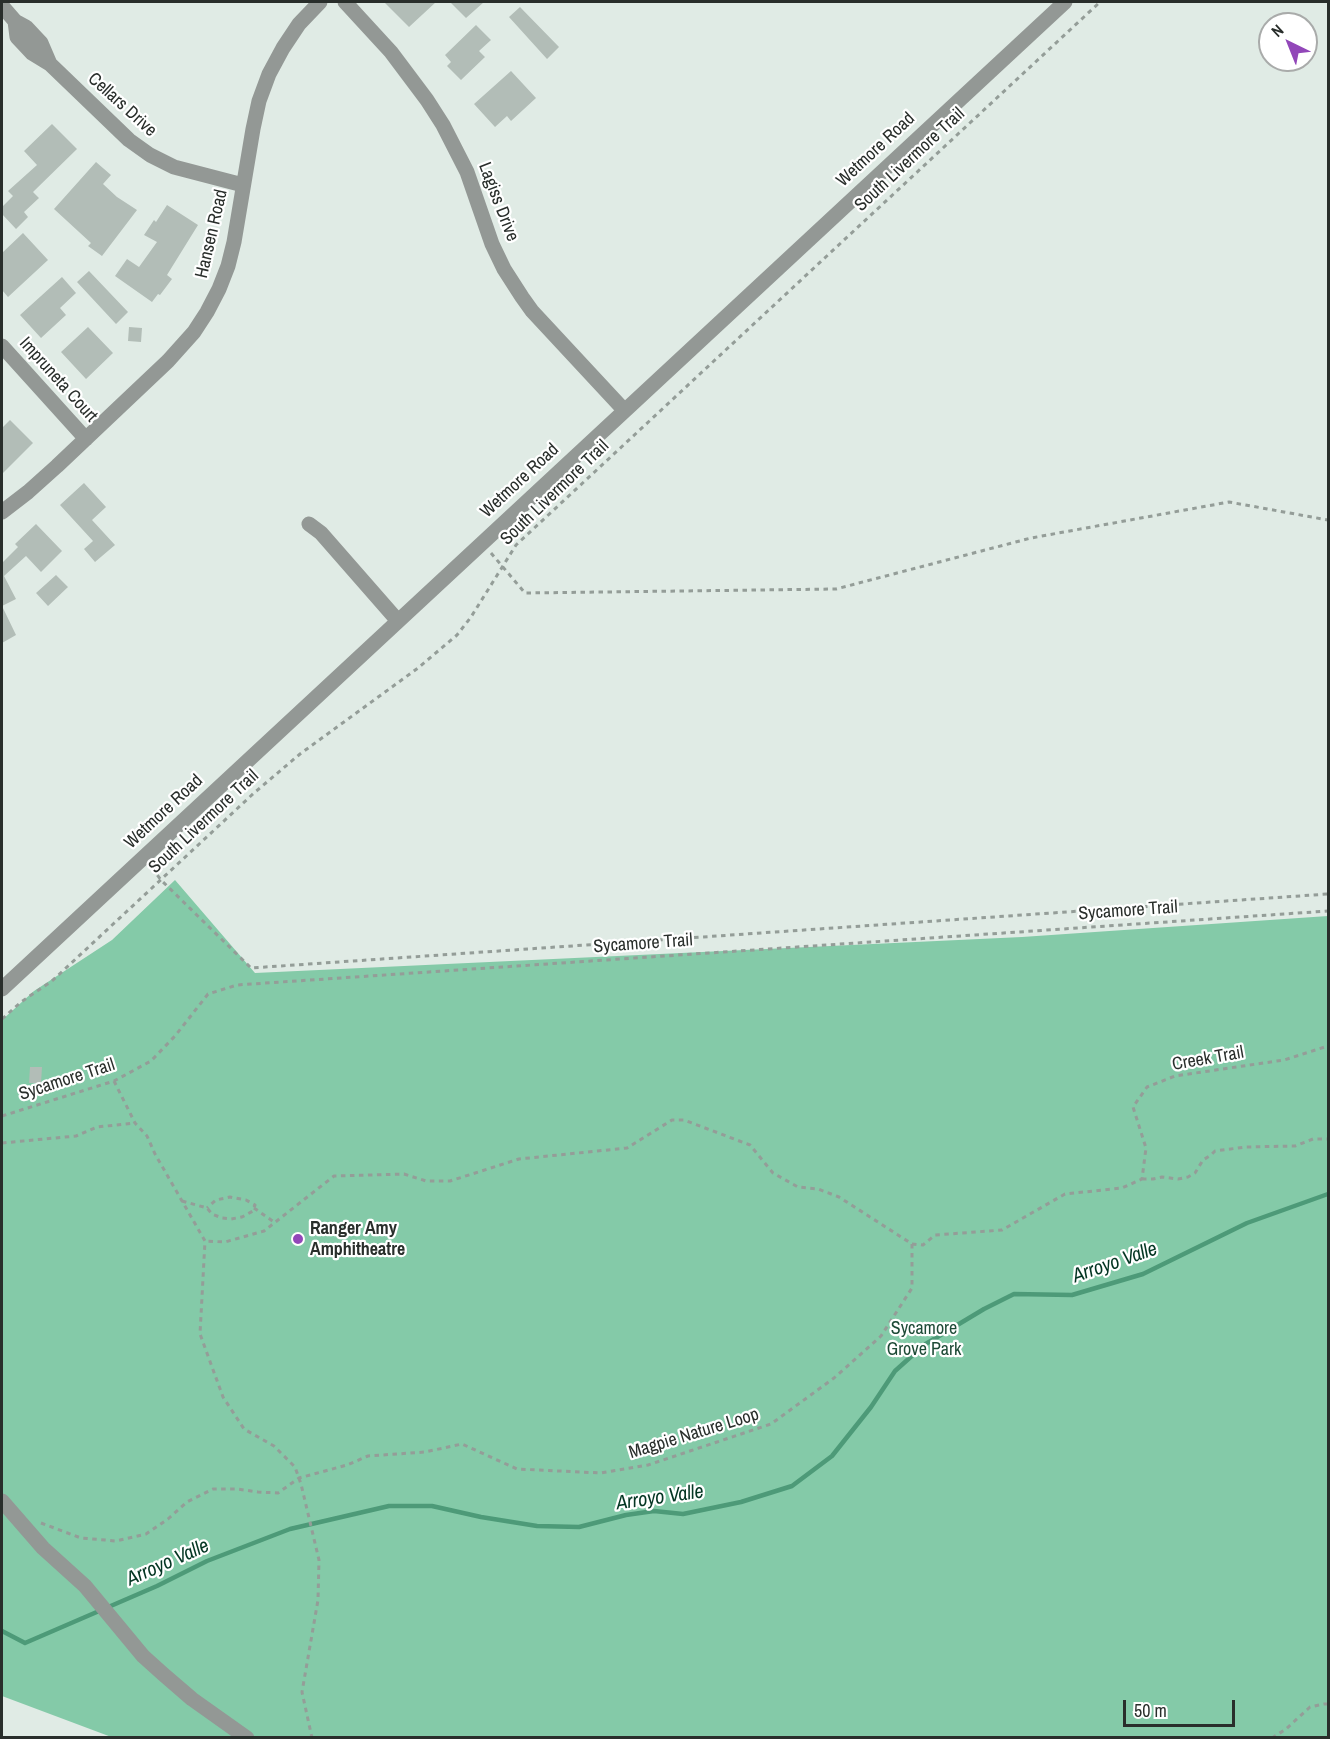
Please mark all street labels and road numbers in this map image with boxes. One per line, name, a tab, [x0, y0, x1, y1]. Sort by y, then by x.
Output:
street label: Cellars Drive	[83, 68, 161, 142]
street label: South Livermore Trail	[851, 104, 969, 216]
street label: Wetmore Road	[832, 108, 920, 192]
street label: Lagiss Drive	[473, 159, 523, 245]
street label: Hansen Road	[191, 188, 233, 280]
street label: Impruneta Court	[14, 333, 102, 427]
street label: South Livermore Trail	[496, 436, 614, 550]
street label: Wetmore Road	[476, 439, 564, 523]
street label: South Livermore Trail	[145, 766, 263, 878]
street label: Wetmore Road	[120, 770, 208, 854]
street label: Sycamore Trail	[1078, 897, 1178, 925]
street label: Sycamore Trail	[593, 930, 693, 958]
street label: Creek Trail	[1170, 1042, 1246, 1076]
street label: Sycamore Trail	[16, 1054, 118, 1106]
street label: Magpie Nature Loop	[626, 1404, 762, 1464]

